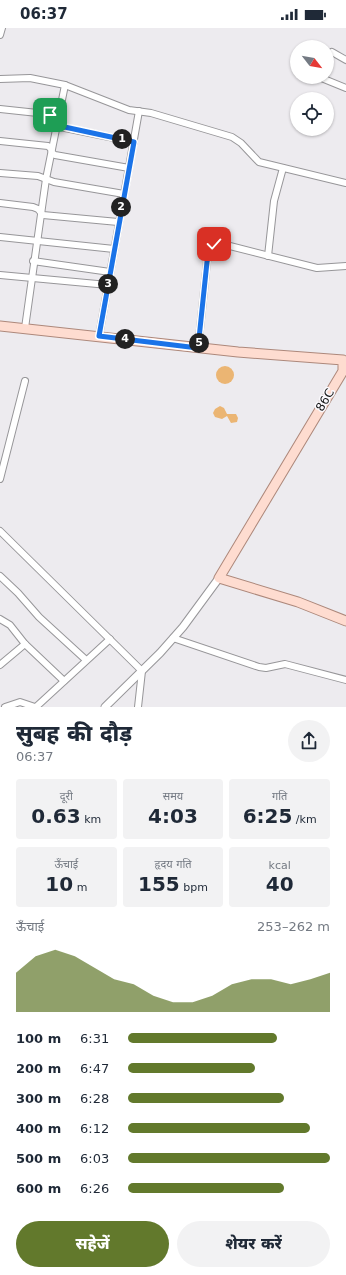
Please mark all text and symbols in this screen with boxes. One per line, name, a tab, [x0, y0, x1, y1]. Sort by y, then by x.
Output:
text: 06:37	[20, 5, 68, 23]
north arrow	[290, 40, 334, 84]
map controls	[290, 40, 334, 136]
button: locate	[290, 92, 334, 136]
pin	[33, 98, 67, 132]
icon: arrive	[39, 104, 61, 126]
pin: 1	[112, 129, 132, 149]
text: 1	[118, 132, 126, 145]
pin: 2	[111, 197, 131, 217]
text: 2	[117, 200, 125, 213]
pin	[197, 227, 231, 261]
icon: check	[203, 233, 225, 255]
pin: 3	[98, 274, 118, 294]
text: 3	[104, 277, 112, 290]
pin: 4	[115, 329, 135, 349]
text: 4	[121, 332, 129, 345]
pin: 5	[189, 333, 209, 353]
text: 5	[195, 336, 203, 349]
street label: 86C	[313, 386, 337, 414]
button: share	[288, 720, 330, 762]
text: सुबह की दौड़	[16, 721, 132, 746]
text: 06:37	[16, 749, 53, 764]
text: दूरी	[60, 790, 73, 803]
text: समय	[163, 790, 183, 803]
text: गति	[272, 790, 287, 803]
text: 0.63	[31, 804, 81, 828]
text: 4:03	[148, 804, 198, 828]
text: 6:25	[243, 804, 292, 828]
text: km	[81, 813, 101, 826]
text: /km	[292, 813, 317, 826]
text: ऊँचाई	[54, 858, 78, 871]
text: हृदय गति	[154, 858, 192, 871]
text: kcal	[269, 859, 291, 872]
text: 10	[45, 872, 73, 896]
text: 155	[138, 872, 180, 896]
text: 40	[266, 872, 294, 896]
text: m	[73, 881, 87, 894]
text: bpm	[180, 881, 208, 894]
text: ऊँचाई	[16, 919, 44, 934]
text: 253–262 m	[257, 919, 330, 934]
text: 100 m	[16, 1031, 61, 1046]
text: 6:31	[80, 1031, 109, 1046]
text: 200 m	[16, 1061, 61, 1076]
text: 6:47	[80, 1061, 109, 1076]
text: 300 m	[16, 1091, 61, 1106]
text: 6:28	[80, 1091, 109, 1106]
text: 400 m	[16, 1121, 61, 1136]
text: 6:12	[80, 1121, 109, 1136]
text: 500 m	[16, 1151, 61, 1166]
text: 6:03	[80, 1151, 109, 1166]
text: 600 m	[16, 1181, 61, 1196]
text: 6:26	[80, 1181, 109, 1196]
button: सहेजें	[16, 1221, 169, 1267]
button: शेयर करें	[177, 1221, 330, 1267]

